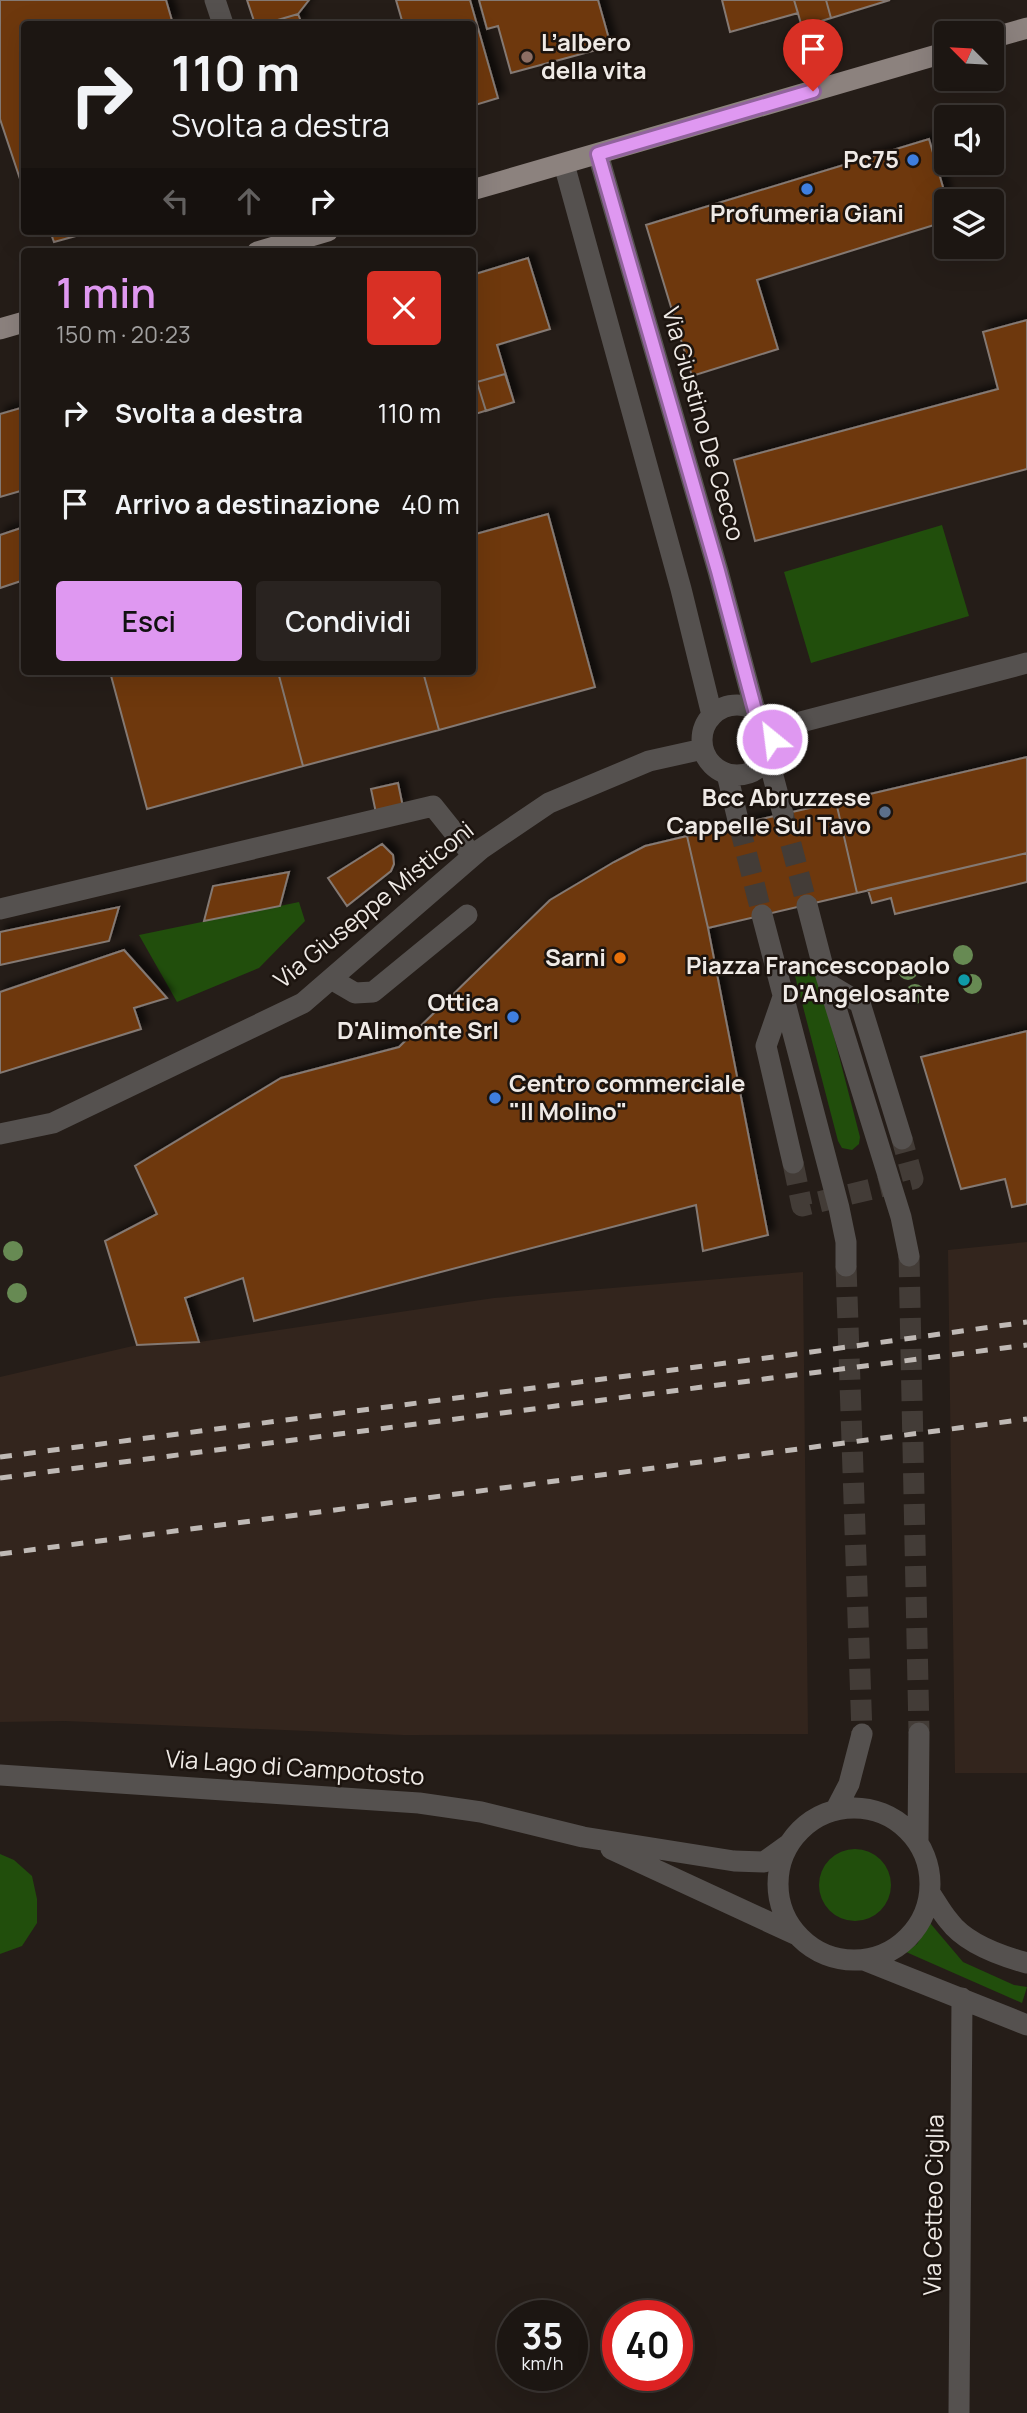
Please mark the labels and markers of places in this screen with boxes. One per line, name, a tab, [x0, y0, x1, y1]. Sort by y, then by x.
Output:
pin	[783, 19, 843, 91]
place label: L’albero della vita	[541, 25, 647, 86]
marker: L’albero della vita	[519, 49, 535, 65]
place label: Pc75	[843, 142, 899, 175]
marker: Pc75	[905, 152, 921, 168]
marker: Profumeria Giani	[799, 181, 815, 197]
place label: Profumeria Giani	[710, 196, 904, 229]
place label: Bcc Abruzzese Cappelle Sul Tavo	[667, 780, 871, 841]
marker: Bcc Abruzzese Cappelle Sul Tavo	[877, 804, 893, 820]
place label: Sarni	[545, 940, 606, 973]
place label: Piazza Francescopaolo D'Angelosante	[686, 948, 950, 1009]
marker: Sarni	[612, 950, 628, 966]
marker: Piazza Francescopaolo D'Angelosante	[956, 972, 972, 988]
place label: Ottica D'Alimonte Srl	[337, 985, 499, 1046]
marker: Ottica D'Alimonte Srl	[505, 1009, 521, 1025]
place label: Centro commerciale "Il Molino"	[509, 1066, 745, 1127]
marker: Centro commerciale "Il Molino"	[487, 1090, 503, 1106]

